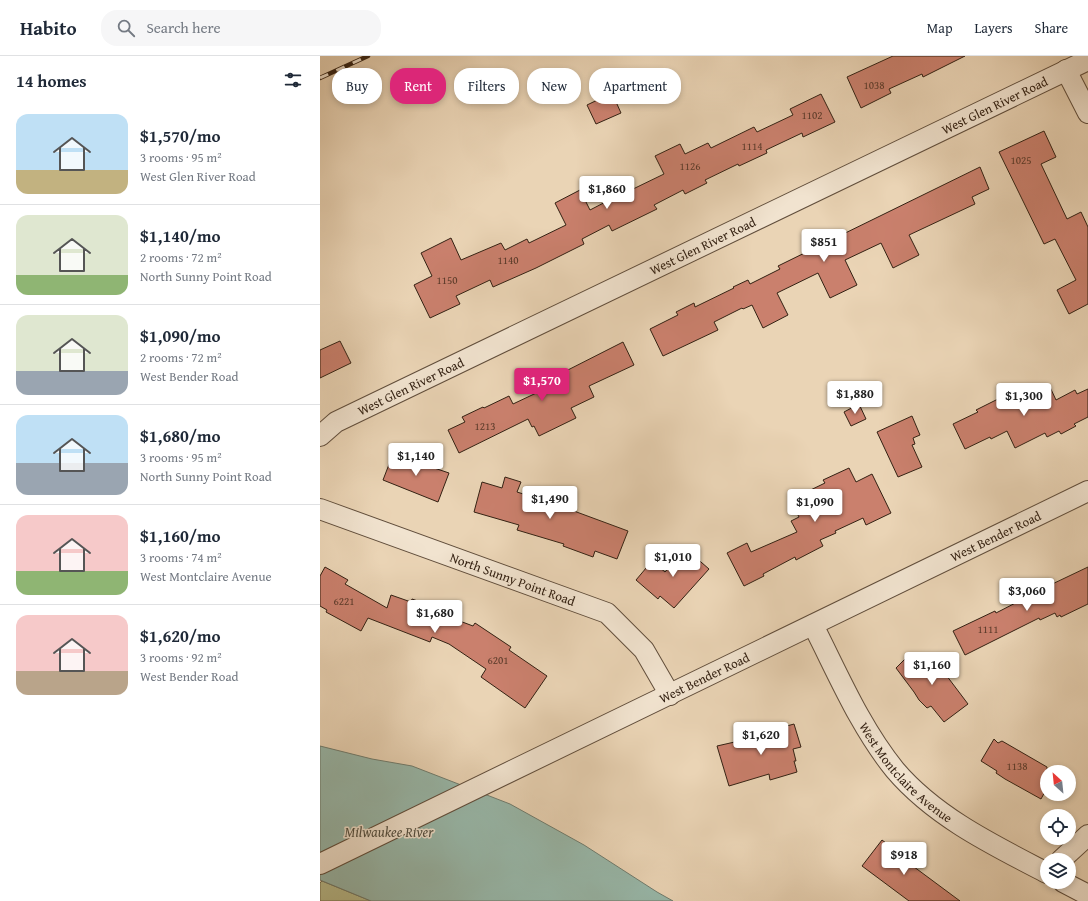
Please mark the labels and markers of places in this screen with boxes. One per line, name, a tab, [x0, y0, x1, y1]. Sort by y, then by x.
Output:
pin: $1,860	[574, 176, 640, 210]
pin: $851	[800, 229, 848, 263]
pin: $1,570	[509, 368, 575, 402]
pin: $1,880	[822, 381, 888, 415]
pin: $1,300	[991, 383, 1057, 417]
pin: $1,140	[383, 443, 449, 477]
pin: $1,490	[517, 486, 583, 520]
pin: $1,090	[782, 489, 848, 523]
pin: $1,010	[640, 544, 706, 578]
pin: $3,060	[994, 578, 1060, 612]
pin: $1,680	[402, 600, 468, 634]
pin: $1,160	[899, 652, 965, 686]
pin: $1,620	[728, 722, 794, 756]
pin: $918	[880, 842, 928, 876]

